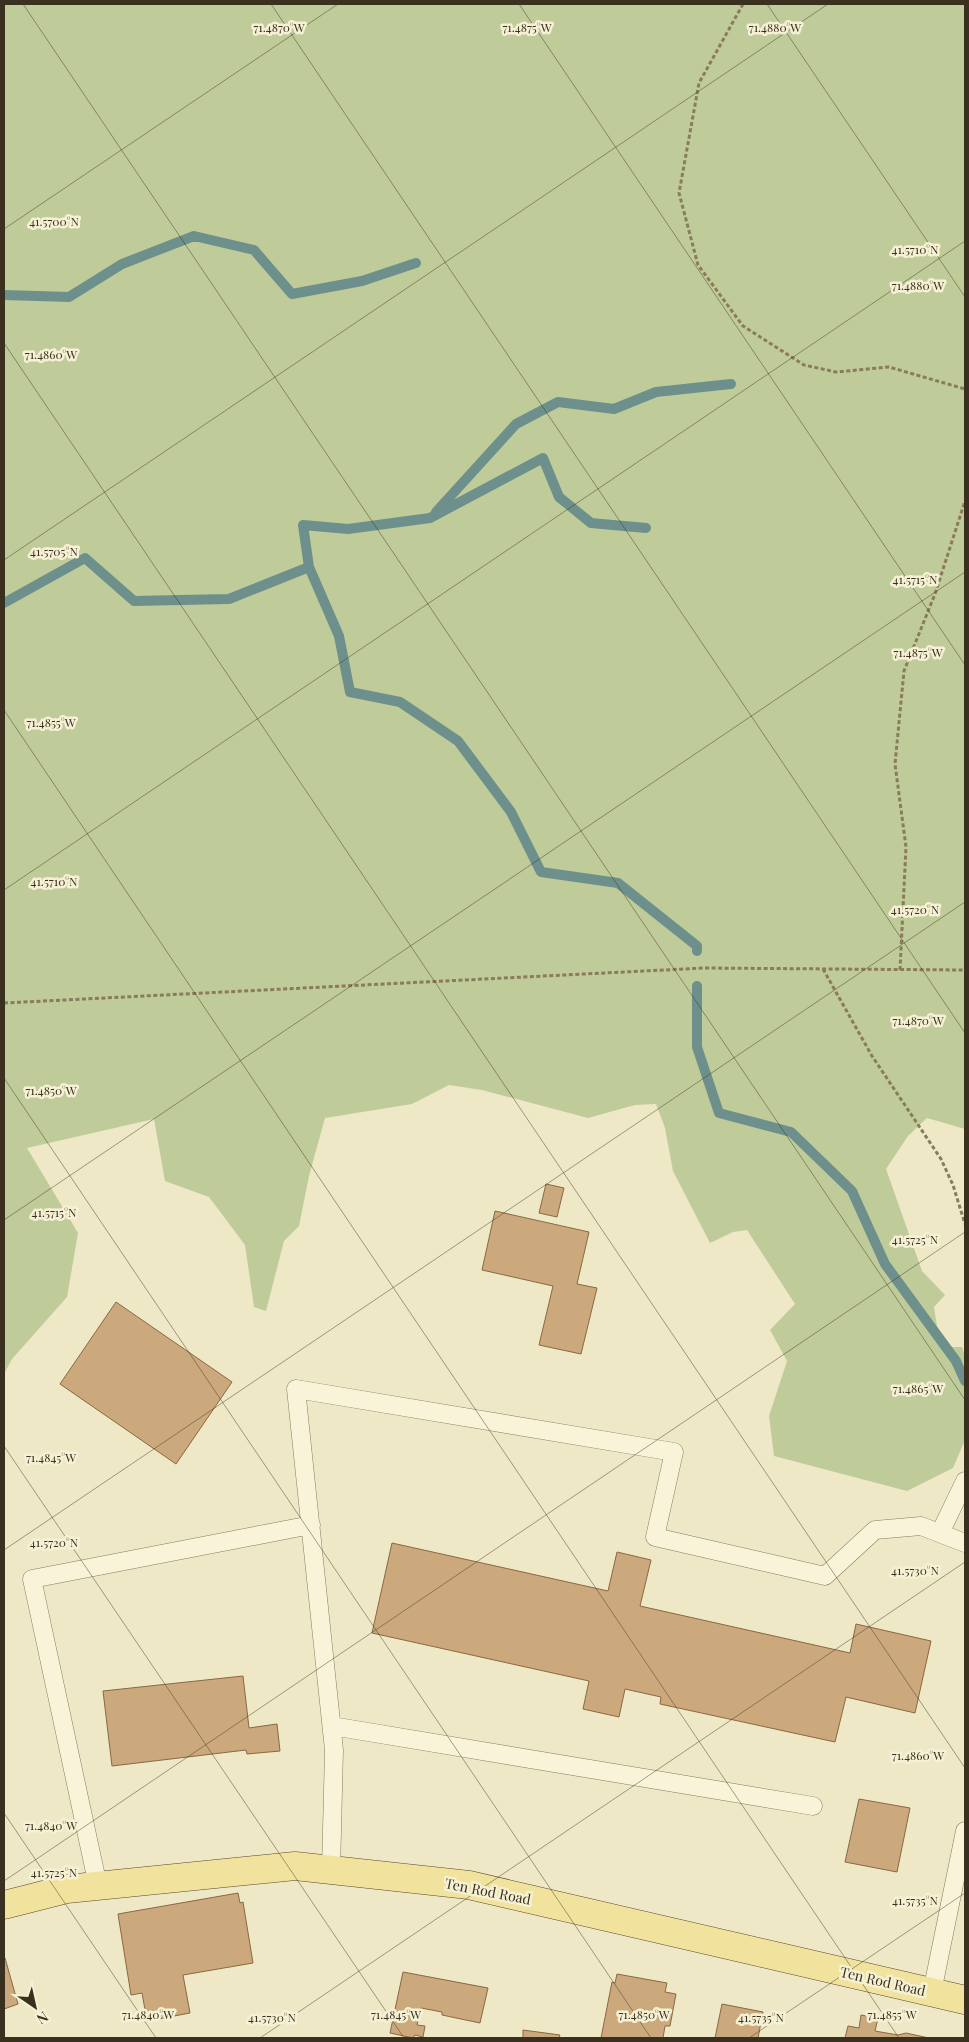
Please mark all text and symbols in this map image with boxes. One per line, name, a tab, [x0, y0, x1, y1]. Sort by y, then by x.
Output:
text: 71.4870°W	[253, 19, 305, 35]
text: 71.4875°W	[502, 19, 552, 35]
text: 71.4880°W	[749, 19, 801, 35]
text: 41.5700°N	[29, 213, 79, 229]
text: 41.5710°N	[892, 241, 939, 257]
text: 71.4880°W	[892, 277, 944, 293]
text: 71.4860°W	[25, 346, 77, 362]
text: 41.5705°N	[30, 543, 78, 559]
text: 41.5715°N	[893, 571, 938, 587]
text: 71.4875°W	[893, 644, 943, 660]
text: 71.4855°W	[26, 714, 76, 730]
text: 41.5710°N	[31, 873, 78, 889]
text: 41.5720°N	[891, 901, 940, 917]
text: 71.4870°W	[892, 1012, 944, 1028]
text: 71.4850°W	[25, 1082, 77, 1098]
text: 41.5715°N	[32, 1204, 77, 1220]
text: 41.5725°N	[892, 1231, 939, 1247]
text: 71.4865°W	[893, 1380, 943, 1396]
text: 71.4845°W	[26, 1449, 76, 1465]
text: 41.5720°N	[30, 1534, 79, 1550]
text: 41.5730°N	[891, 1562, 940, 1578]
text: 71.4860°W	[892, 1747, 944, 1763]
text: 71.4840°W	[25, 1817, 77, 1833]
text: 41.5725°N	[31, 1864, 78, 1880]
street label: Ten Rod Road	[443, 1873, 533, 1909]
text: 41.5735°N	[892, 1892, 939, 1908]
street label: Ten Rod Road	[838, 1962, 928, 2000]
north arrow	[10, 1982, 60, 2032]
text: 71.4840°W	[122, 2006, 174, 2022]
text: 71.4845°W	[371, 2006, 421, 2022]
text: 71.4850°W	[618, 2006, 670, 2022]
text: 71.4855°W	[867, 2006, 917, 2022]
text: N	[33, 2007, 52, 2029]
text: 41.5730°N	[248, 2009, 297, 2025]
text: 41.5735°N	[738, 2009, 785, 2025]

